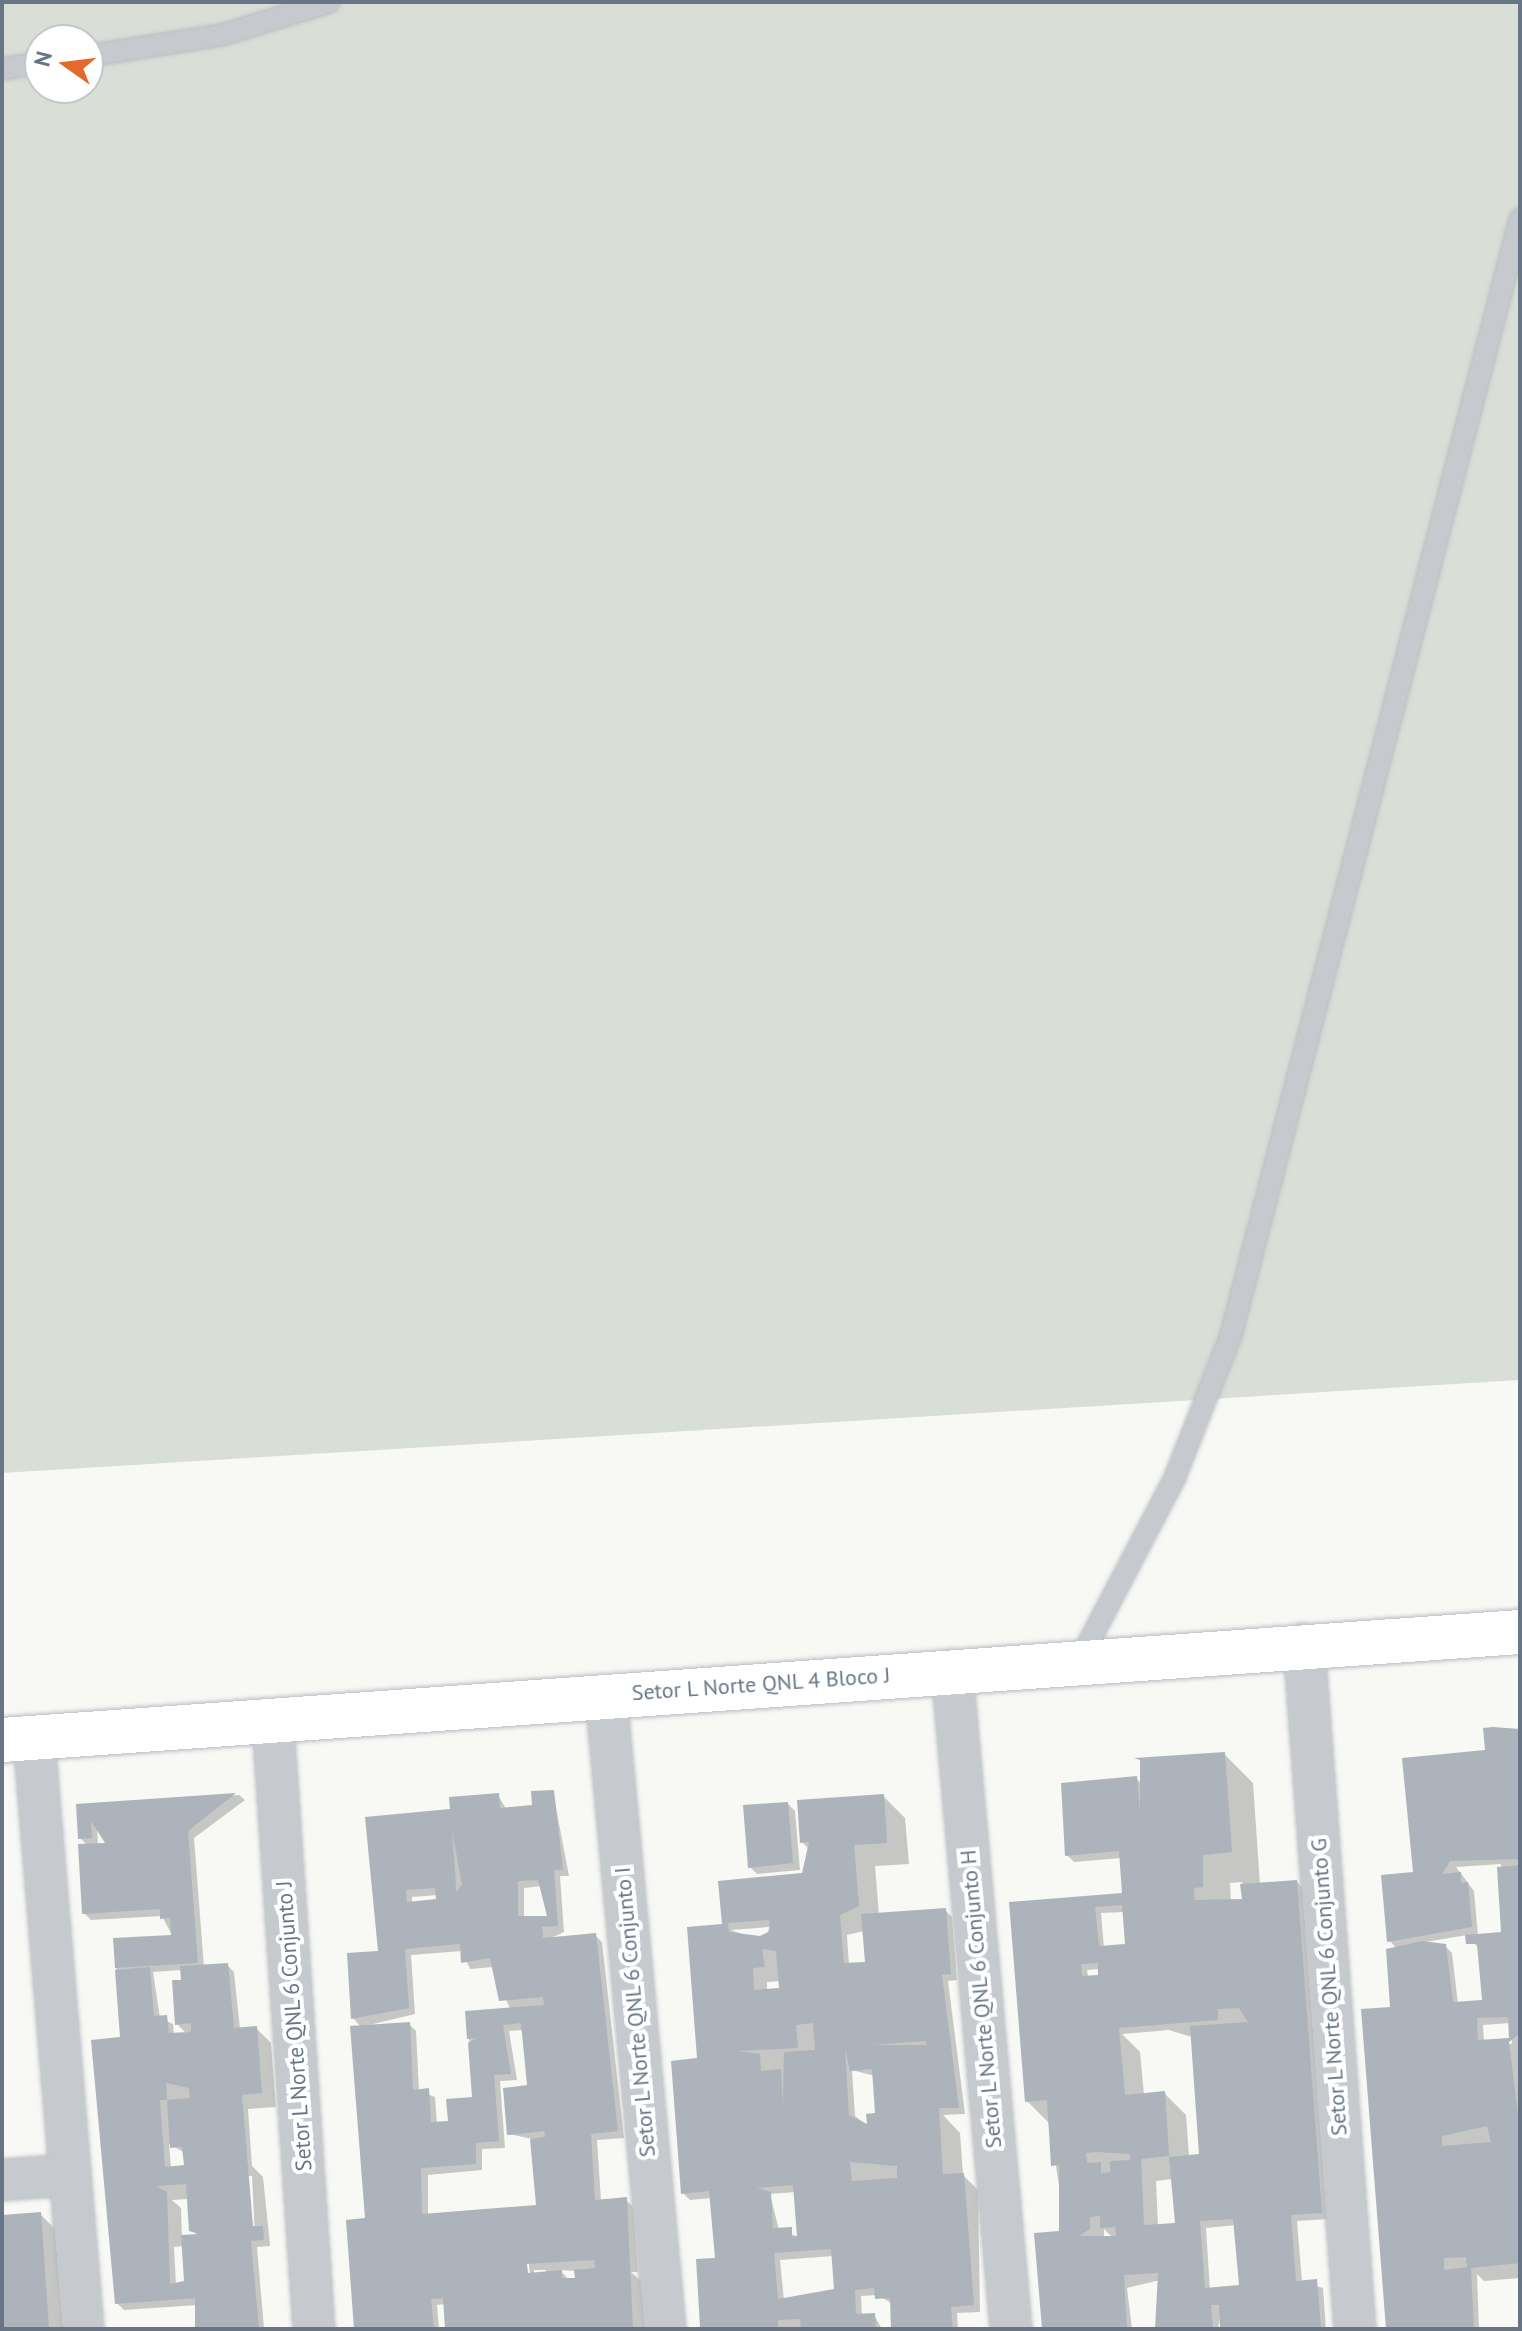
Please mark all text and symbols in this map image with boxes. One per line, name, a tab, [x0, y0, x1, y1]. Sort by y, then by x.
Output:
north arrow	[24, 24, 104, 104]
text: N	[27, 48, 58, 69]
street label: Setor L Norte QNL 4 Bloco J	[630, 1662, 892, 1706]
street label: Setor L Norte QNL 6 Conjunto G	[1305, 1836, 1353, 2138]
street label: Setor L Norte QNL 6 Conjunto H	[955, 1848, 1007, 2150]
street label: Setor L Norte QNL 6 Conjunto I	[609, 1865, 661, 2159]
street label: Setor L Norte QNL 6 Conjunto J	[271, 1879, 317, 2173]

